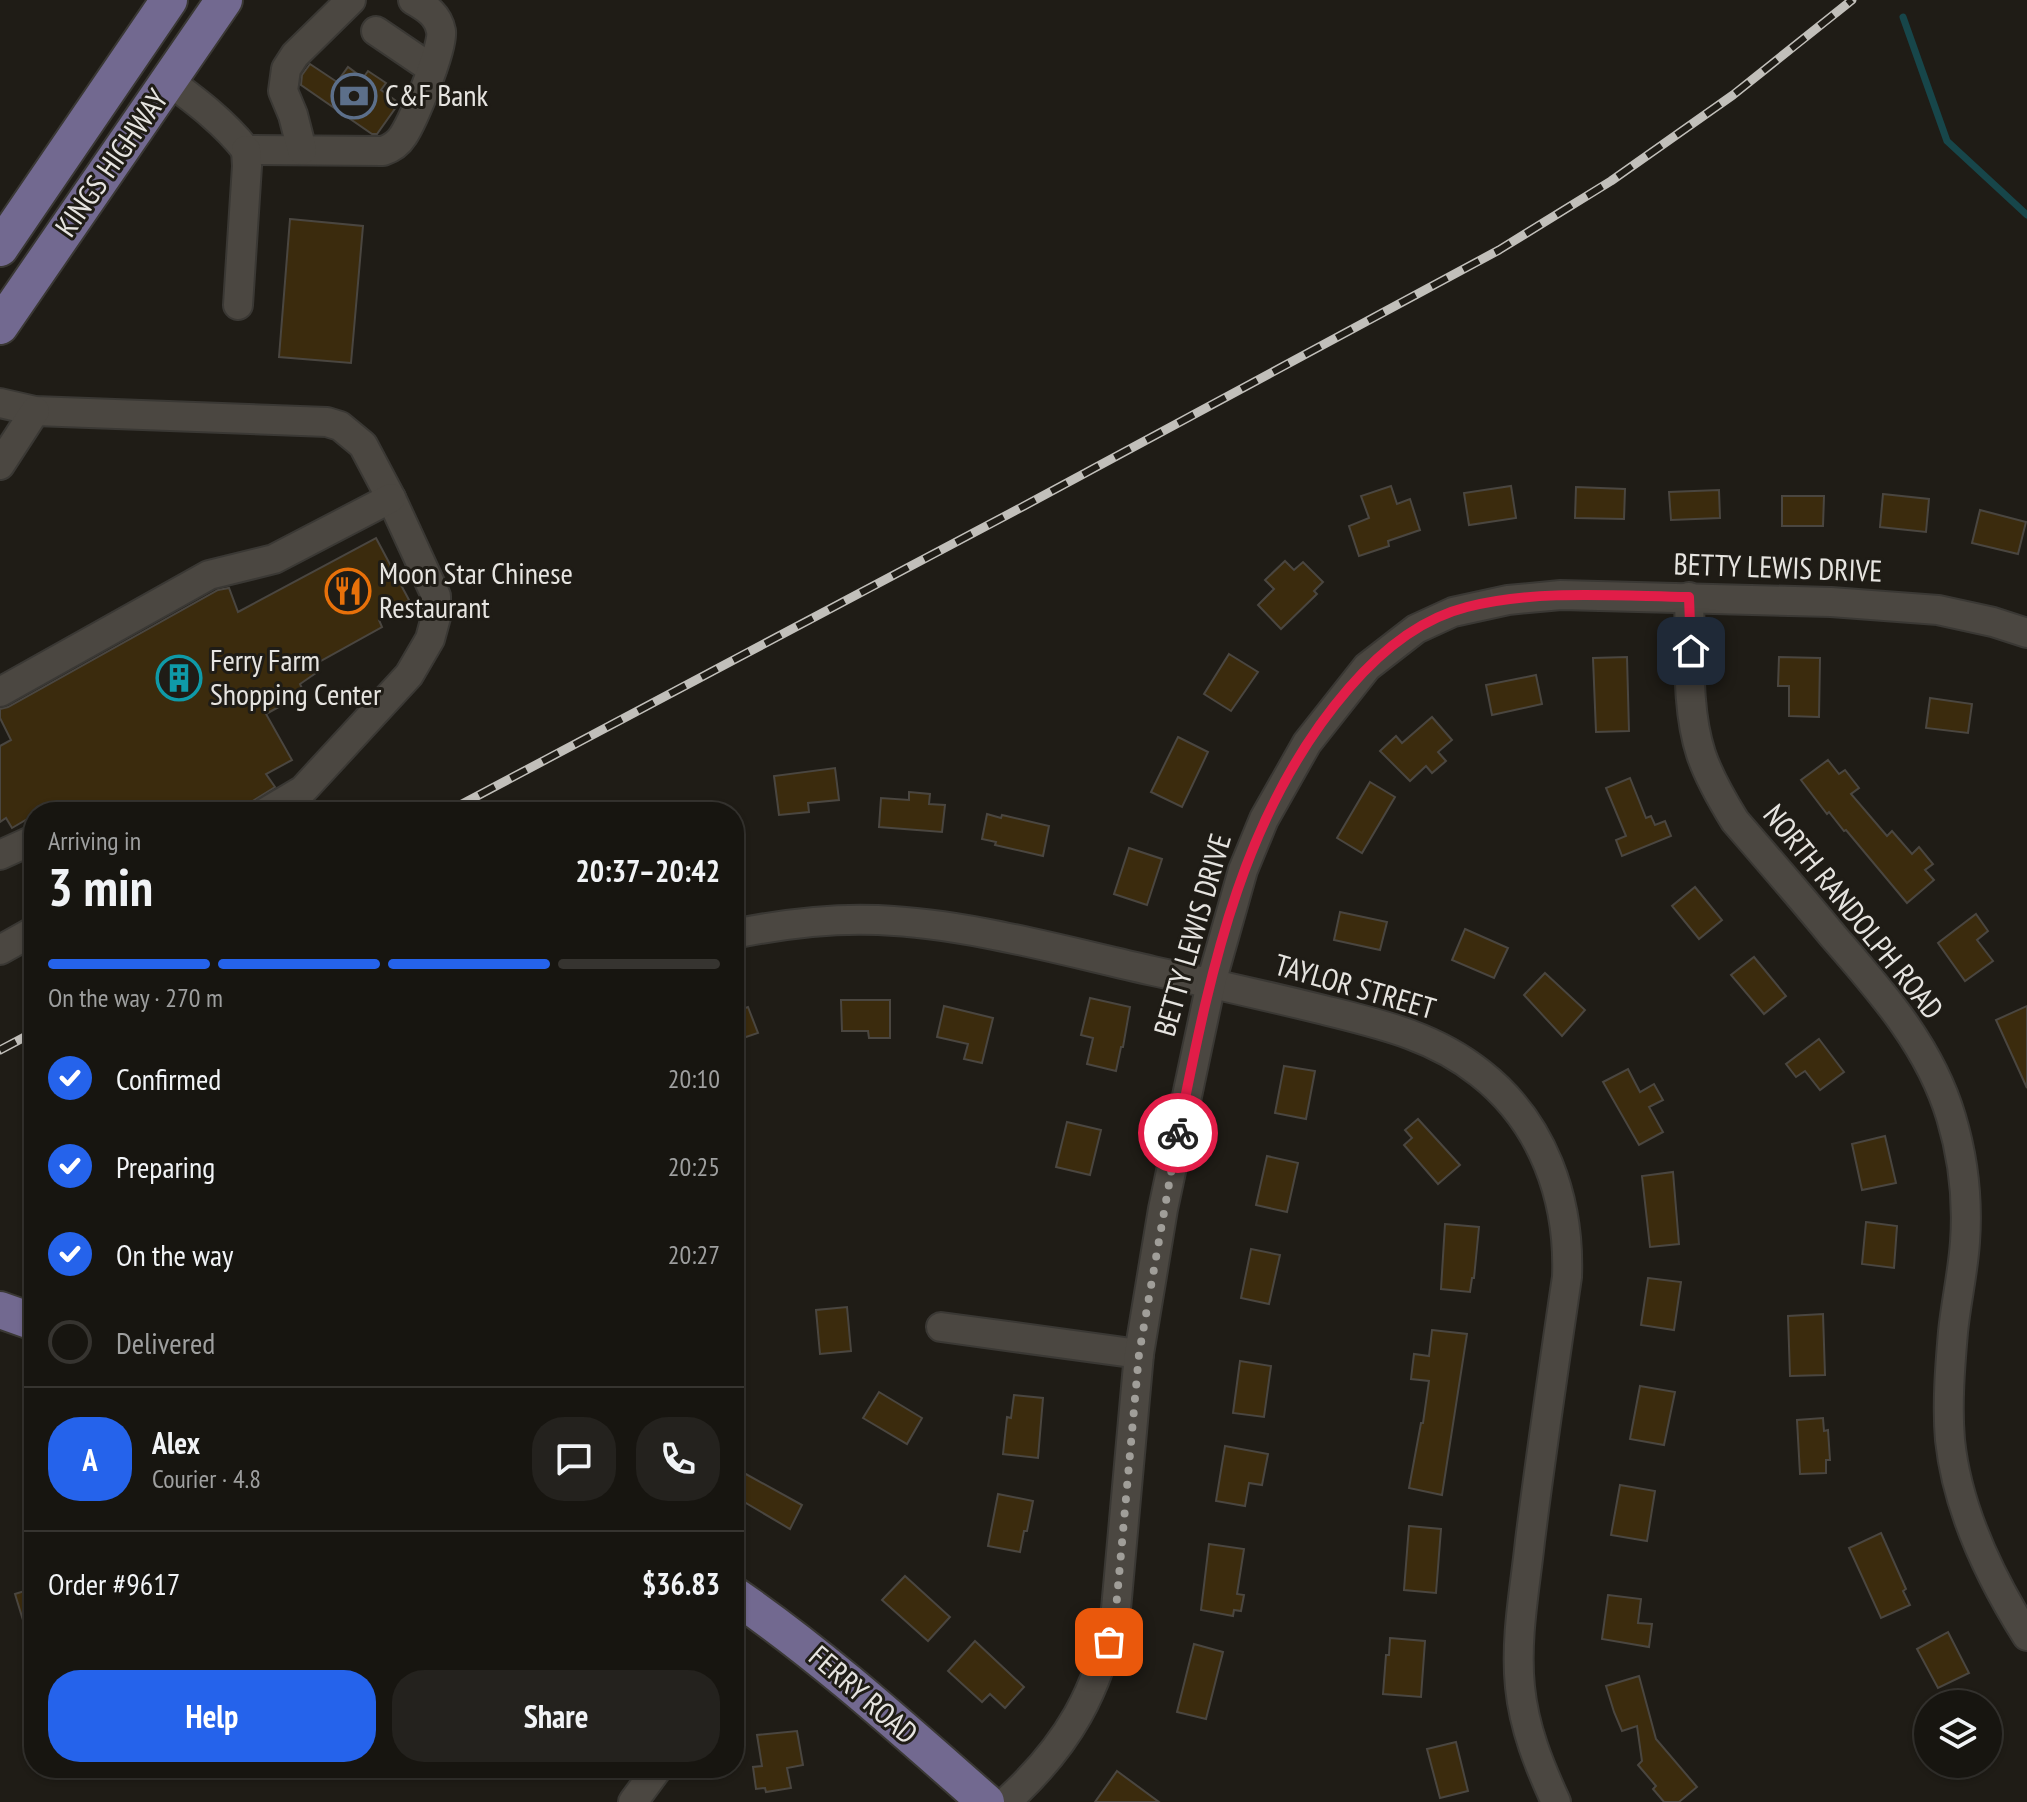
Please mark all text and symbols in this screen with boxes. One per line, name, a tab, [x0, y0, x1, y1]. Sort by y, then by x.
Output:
bank icon: C&F Bank	[330, 72, 378, 120]
place label: C&F Bank	[385, 75, 488, 114]
street label: KINGS HIGHWAY	[46, 81, 176, 243]
street label: BETTY LEWIS DRIVE	[1673, 543, 1883, 590]
place label: Moon Star Chinese Restaurant	[379, 553, 573, 626]
restaurant icon: Moon Star Chinese Restaurant	[324, 567, 372, 615]
pin	[1657, 617, 1725, 685]
icon: home	[1669, 629, 1713, 673]
place label: Ferry Farm Shopping Center	[210, 640, 382, 713]
building icon: Ferry Farm Shopping Center	[155, 654, 203, 702]
street label: NORTH RANDOLPH ROAD	[1755, 796, 1953, 1026]
text: Arriving in	[48, 824, 141, 857]
street label: BETTY LEWIS DRIVE	[1144, 829, 1239, 1040]
text: 20:37–20:42	[576, 851, 720, 890]
text: 3 min	[48, 853, 153, 920]
street label: TAYLOR STREET	[1270, 944, 1440, 1027]
text: On the way · 270 m	[48, 981, 223, 1014]
icon: check	[48, 1056, 92, 1100]
text: Confirmed	[116, 1059, 221, 1098]
text: 20:10	[668, 1062, 720, 1095]
courier	[1138, 1093, 1218, 1173]
icon: bike	[1156, 1111, 1200, 1155]
icon: check	[48, 1144, 92, 1188]
text: Preparing	[116, 1147, 215, 1186]
text: 20:25	[668, 1150, 720, 1183]
icon: check	[48, 1232, 92, 1276]
text: On the way	[116, 1235, 233, 1274]
text: 20:27	[668, 1238, 720, 1271]
text: Delivered	[116, 1323, 215, 1362]
button: chat	[532, 1417, 616, 1501]
button: phone	[636, 1417, 720, 1501]
text: Alex	[152, 1423, 200, 1462]
text: A	[82, 1440, 98, 1479]
text: Courier · 4.8	[152, 1462, 261, 1495]
text: Order #9617	[48, 1564, 180, 1603]
text: $36.83	[642, 1564, 720, 1603]
pin	[1075, 1608, 1143, 1676]
icon: bag	[1087, 1620, 1131, 1664]
street label: FERRY ROAD	[802, 1636, 926, 1752]
button: Help	[48, 1670, 376, 1762]
button: Share	[392, 1670, 720, 1762]
map controls	[1914, 1690, 2002, 1778]
button: layers	[1914, 1690, 2002, 1778]

